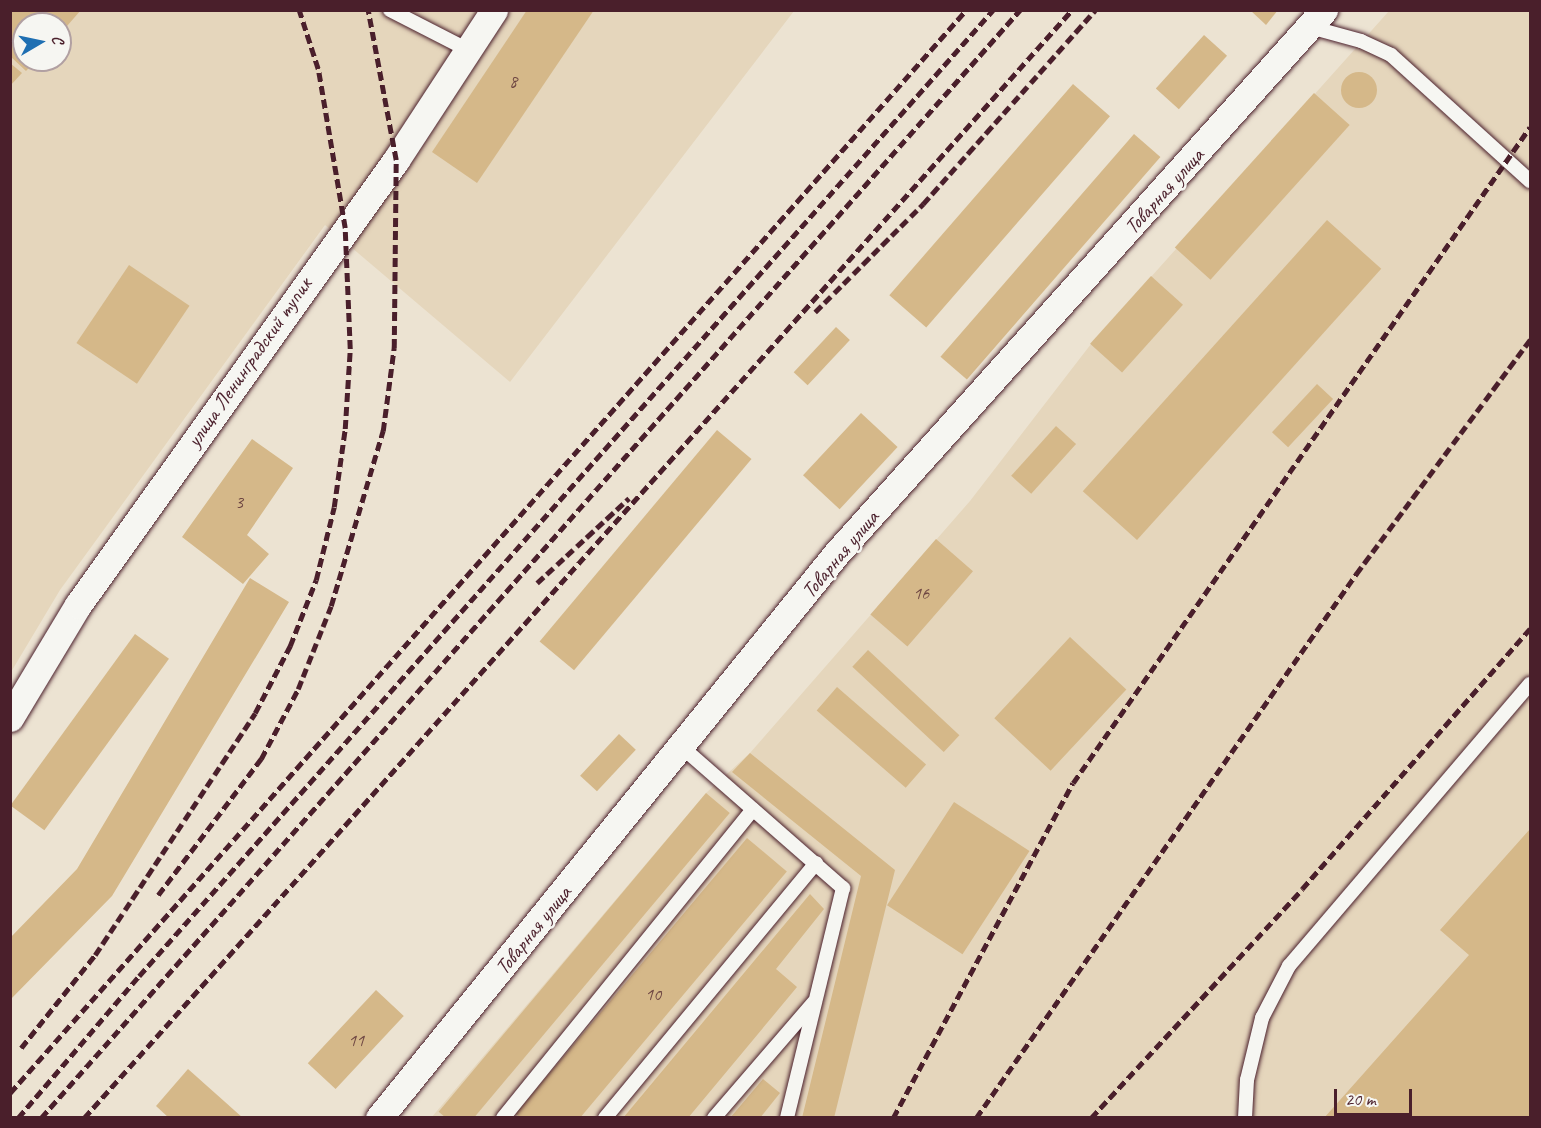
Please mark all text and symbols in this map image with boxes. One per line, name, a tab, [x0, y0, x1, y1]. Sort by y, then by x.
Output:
north arrow	[12, 12, 72, 72]
text: С	[47, 34, 68, 45]
house number: 8	[509, 70, 517, 92]
street label: Товарная улица	[1119, 143, 1209, 239]
street label: улица Ленинградский тупик	[181, 273, 317, 451]
house number: 3	[235, 491, 243, 513]
street label: Товарная улица	[796, 505, 884, 603]
house number: 16	[913, 582, 929, 604]
street label: Товарная улица	[489, 880, 577, 980]
house number: 10	[645, 983, 661, 1005]
house number: 11	[348, 1029, 364, 1051]
scale bar	[1337, 1077, 1415, 1115]
text: 20 m	[1345, 1088, 1376, 1110]

